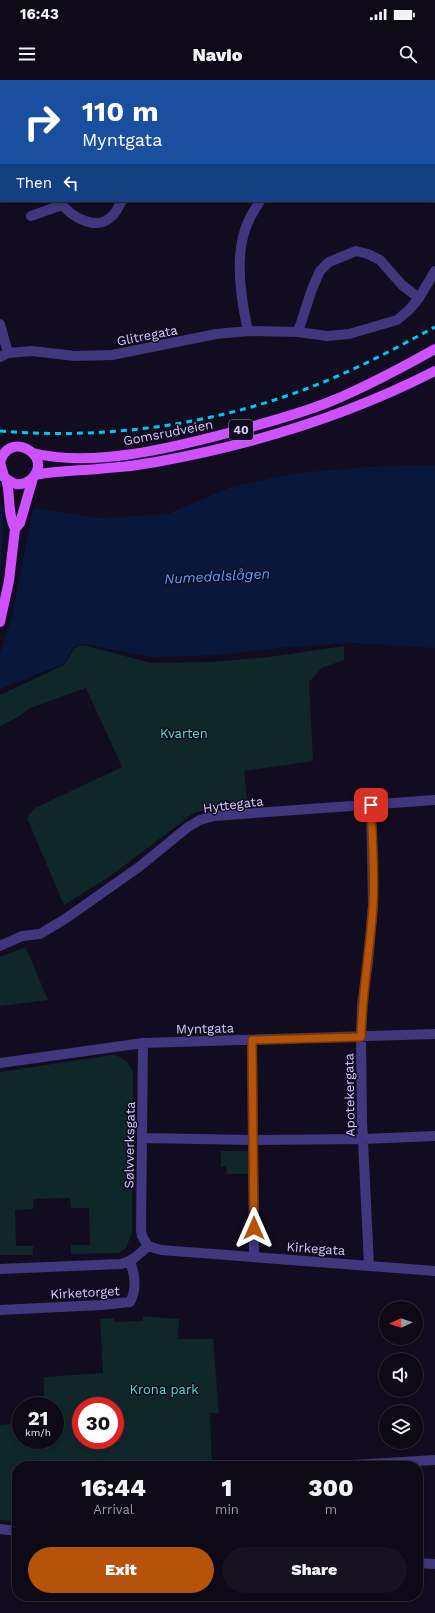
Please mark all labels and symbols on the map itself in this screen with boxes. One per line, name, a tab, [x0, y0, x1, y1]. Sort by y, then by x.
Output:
street label: Glitregata	[115, 322, 179, 349]
street label: Gomsrudveien	[122, 416, 214, 449]
road number: 40	[229, 420, 253, 440]
water label: Numedalslågen	[164, 565, 270, 587]
park label: Kvarten	[160, 726, 208, 741]
pin	[354, 788, 388, 822]
street label: Hyttegata	[202, 793, 265, 816]
street label: Myntgata	[176, 1020, 235, 1037]
street label: Apotekergata	[341, 1052, 358, 1137]
street label: Sølvverksgata	[121, 1101, 138, 1189]
position arrow	[233, 1207, 275, 1249]
street label: Kirkegata	[286, 1239, 346, 1258]
street label: Kirketorget	[50, 1283, 121, 1302]
north arrow	[379, 1301, 423, 1345]
park label: Krona park	[129, 1382, 199, 1397]
speed limit sign: 30	[72, 1397, 124, 1449]

